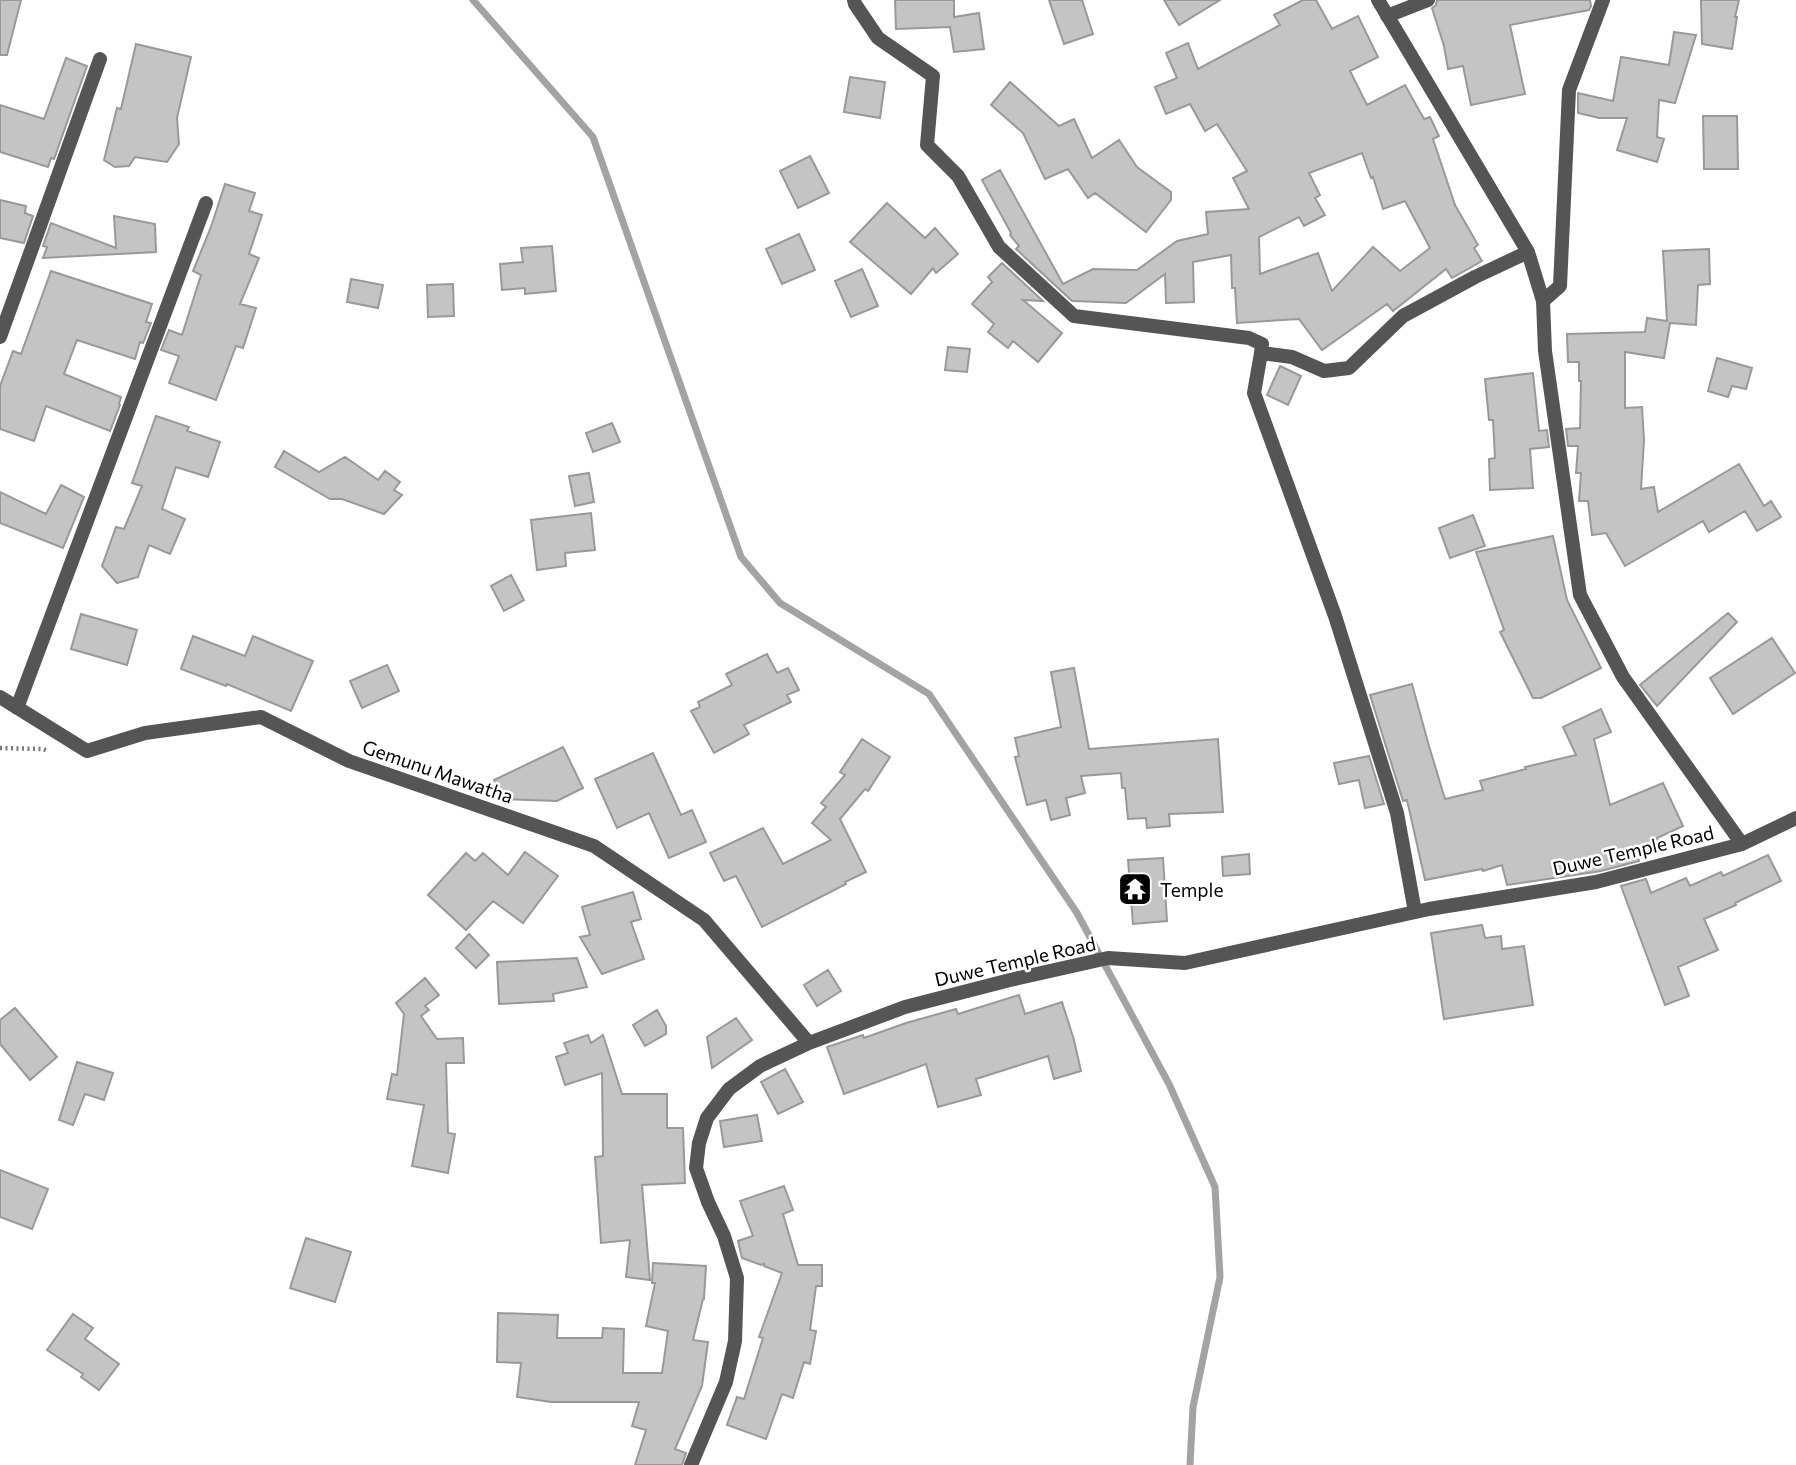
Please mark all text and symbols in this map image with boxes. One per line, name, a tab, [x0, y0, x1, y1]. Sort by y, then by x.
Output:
street label: Gemunu Mawatha	[360, 734, 516, 808]
street label: Duwe Temple Road	[1550, 820, 1716, 880]
temple icon: Temple	[1116, 870, 1154, 908]
place label: Temple	[1160, 878, 1223, 901]
street label: Duwe Temple Road	[932, 931, 1098, 991]

